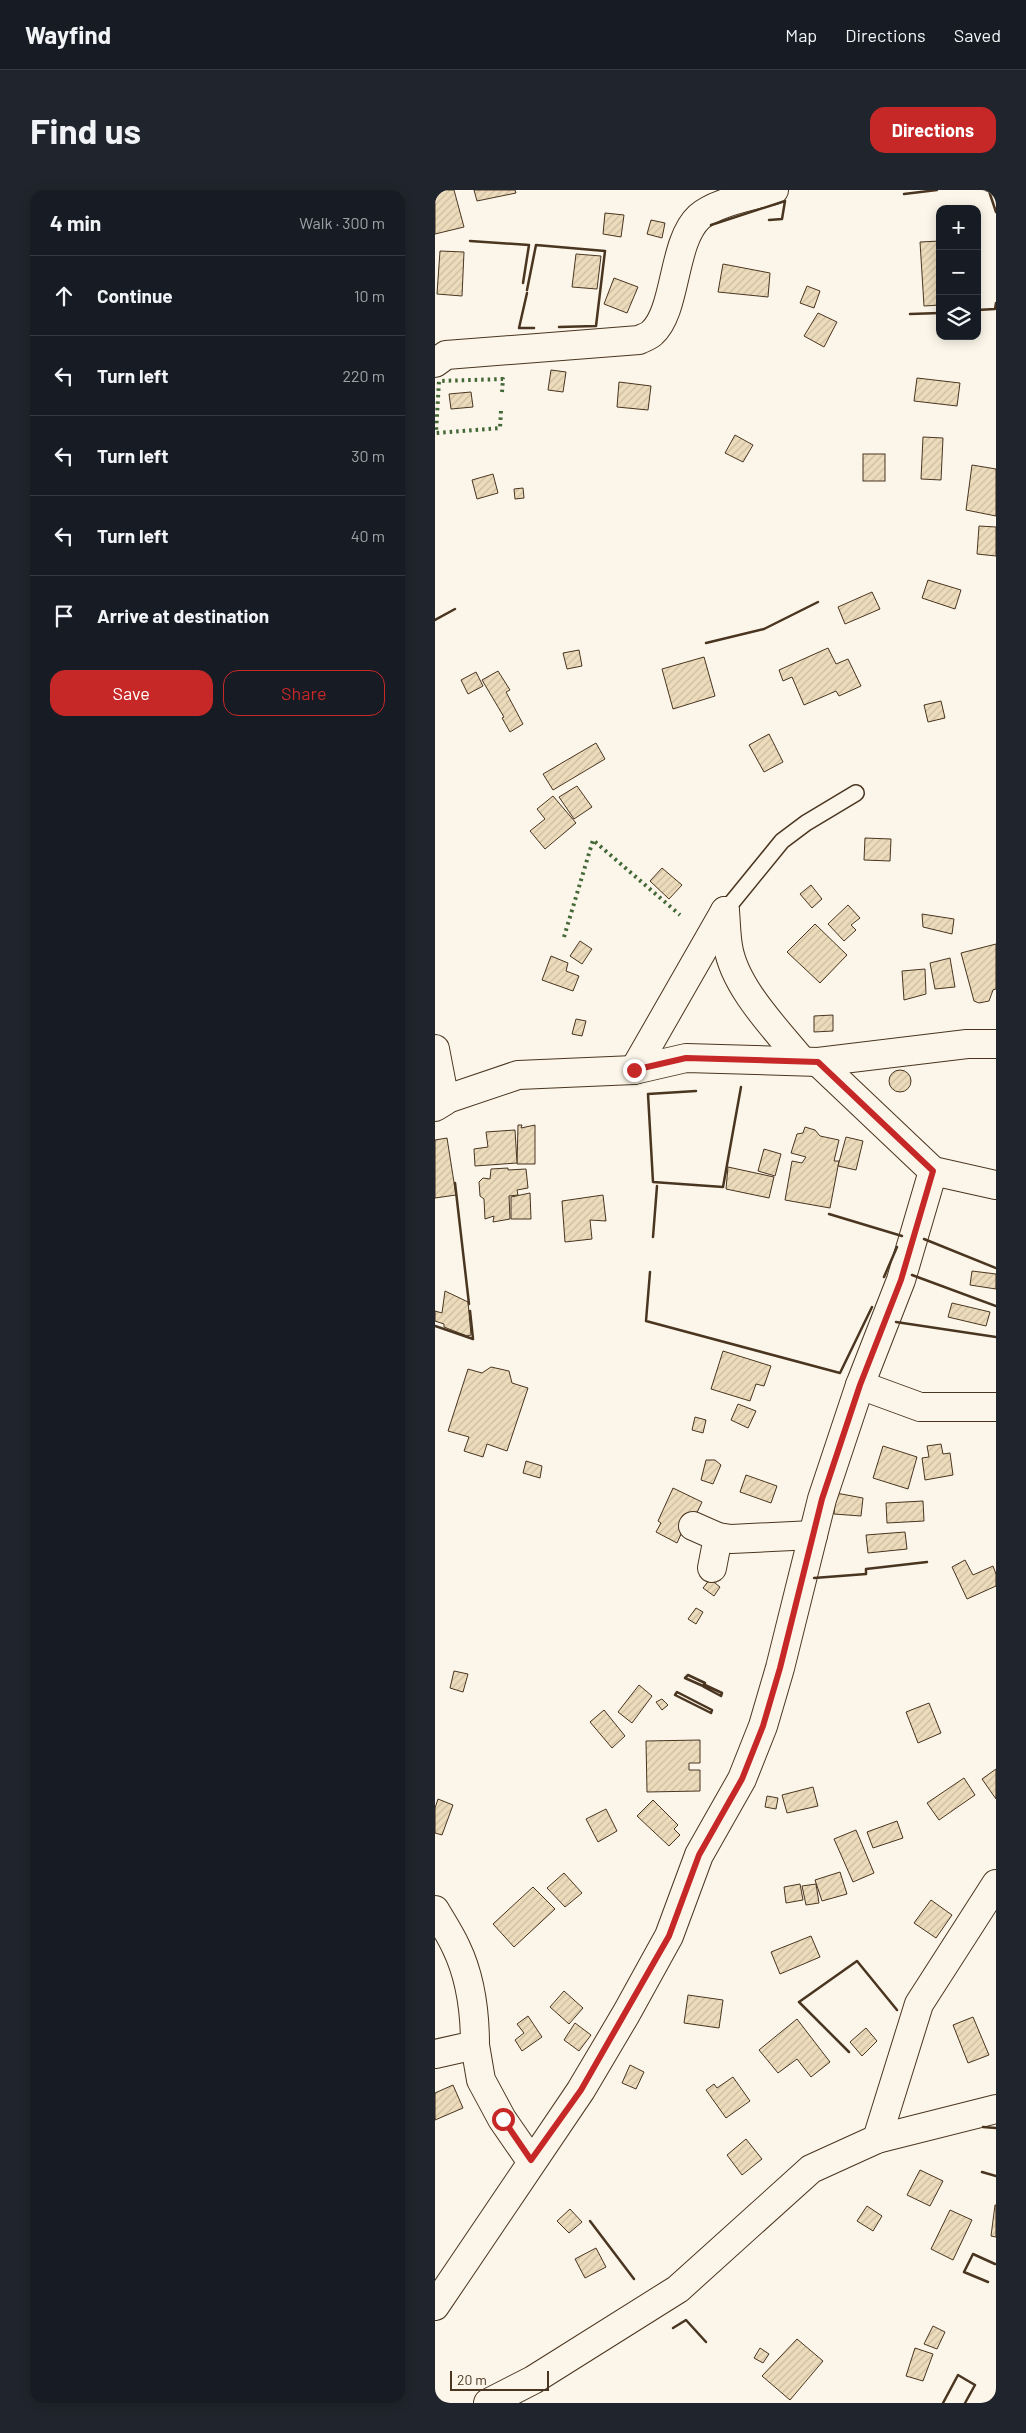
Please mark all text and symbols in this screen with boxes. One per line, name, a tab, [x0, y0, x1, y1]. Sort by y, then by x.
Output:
text: Wayfind	[25, 20, 111, 49]
text: Map	[785, 24, 817, 46]
text: Directions	[845, 24, 926, 46]
text: Saved	[954, 24, 1001, 46]
button: Directions	[870, 107, 996, 153]
text: Find us	[30, 109, 141, 151]
map controls	[936, 205, 981, 340]
button: +	[936, 205, 981, 250]
text: 4 min	[50, 210, 101, 235]
text: Walk · 300 m	[299, 213, 385, 232]
button: −	[936, 250, 981, 295]
icon: ahead	[50, 282, 78, 310]
text: Continue	[97, 284, 173, 307]
text: 10 m	[354, 286, 385, 305]
button: layers	[936, 295, 981, 340]
icon: left	[50, 362, 78, 390]
text: Turn left	[97, 364, 168, 387]
text: 220 m	[342, 366, 385, 385]
icon: left	[50, 442, 78, 470]
text: Turn left	[97, 444, 168, 467]
text: 30 m	[351, 446, 385, 465]
icon: left	[50, 522, 78, 550]
text: Turn left	[97, 524, 168, 547]
text: 40 m	[351, 526, 385, 545]
icon: arrive	[50, 602, 78, 630]
text: Arrive at destination	[97, 604, 269, 627]
button: Save	[50, 670, 213, 716]
button: Share	[223, 670, 385, 716]
route end	[623, 1059, 646, 1082]
route start	[492, 2108, 515, 2131]
scale bar	[450, 2368, 549, 2391]
text: 20 m	[457, 2371, 487, 2388]

